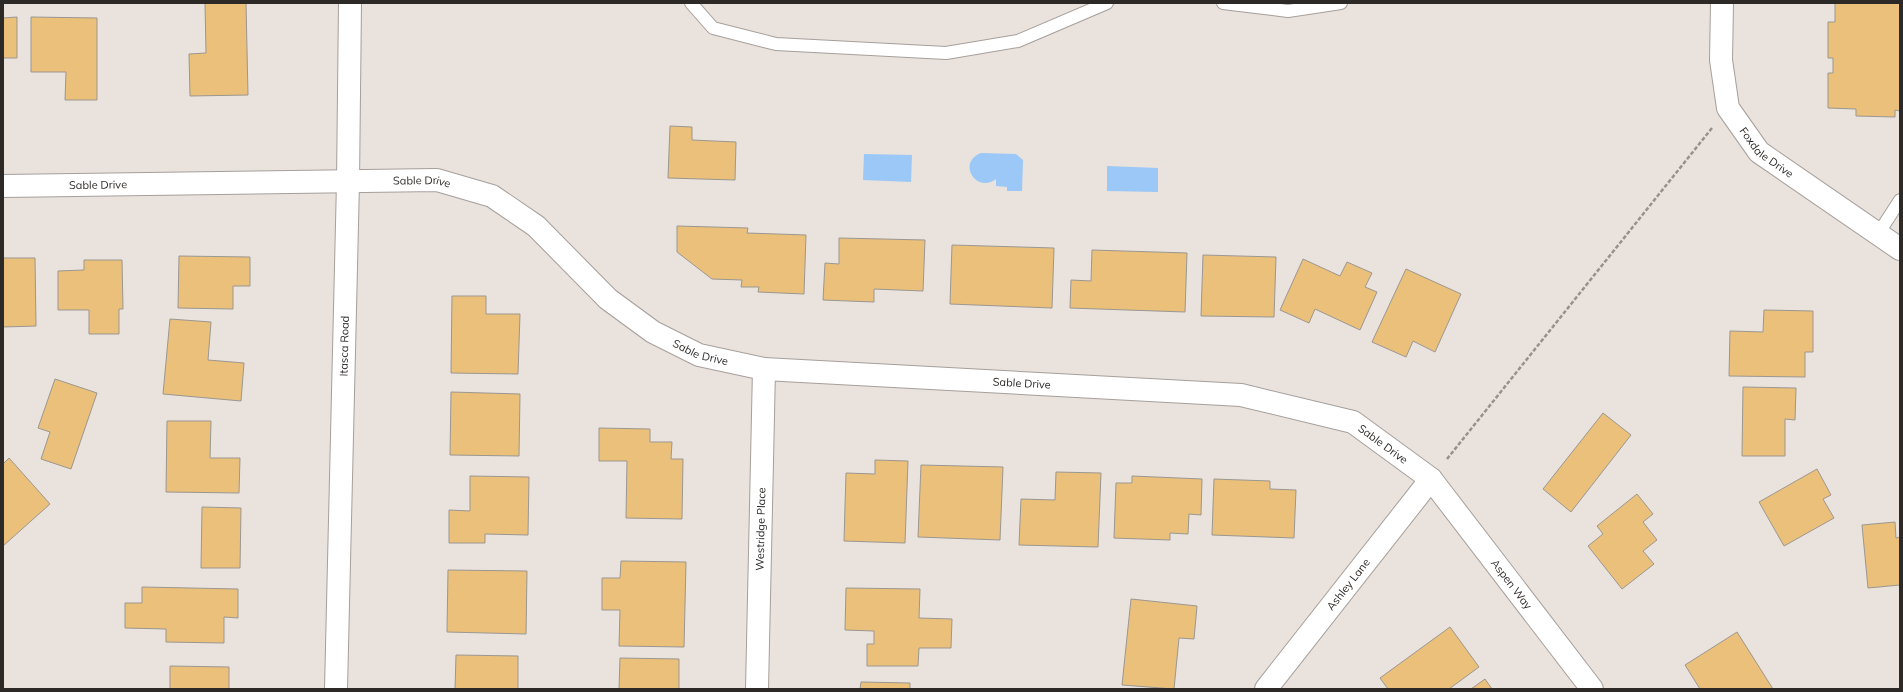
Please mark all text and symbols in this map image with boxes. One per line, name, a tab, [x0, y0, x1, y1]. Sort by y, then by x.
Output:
street label: Foxdale Drive	[1737, 124, 1796, 181]
street label: Sable Drive	[393, 173, 452, 191]
street label: Sable Drive	[69, 177, 127, 192]
street label: Itasca Road	[336, 316, 352, 377]
street label: Sable Drive	[670, 336, 730, 368]
street label: Sable Drive	[992, 374, 1051, 392]
street label: Sable Drive	[1355, 421, 1411, 467]
street label: Westridge Place	[753, 487, 768, 571]
street label: Ashley Lane	[1323, 556, 1373, 613]
street label: Aspen Way	[1488, 556, 1535, 612]

